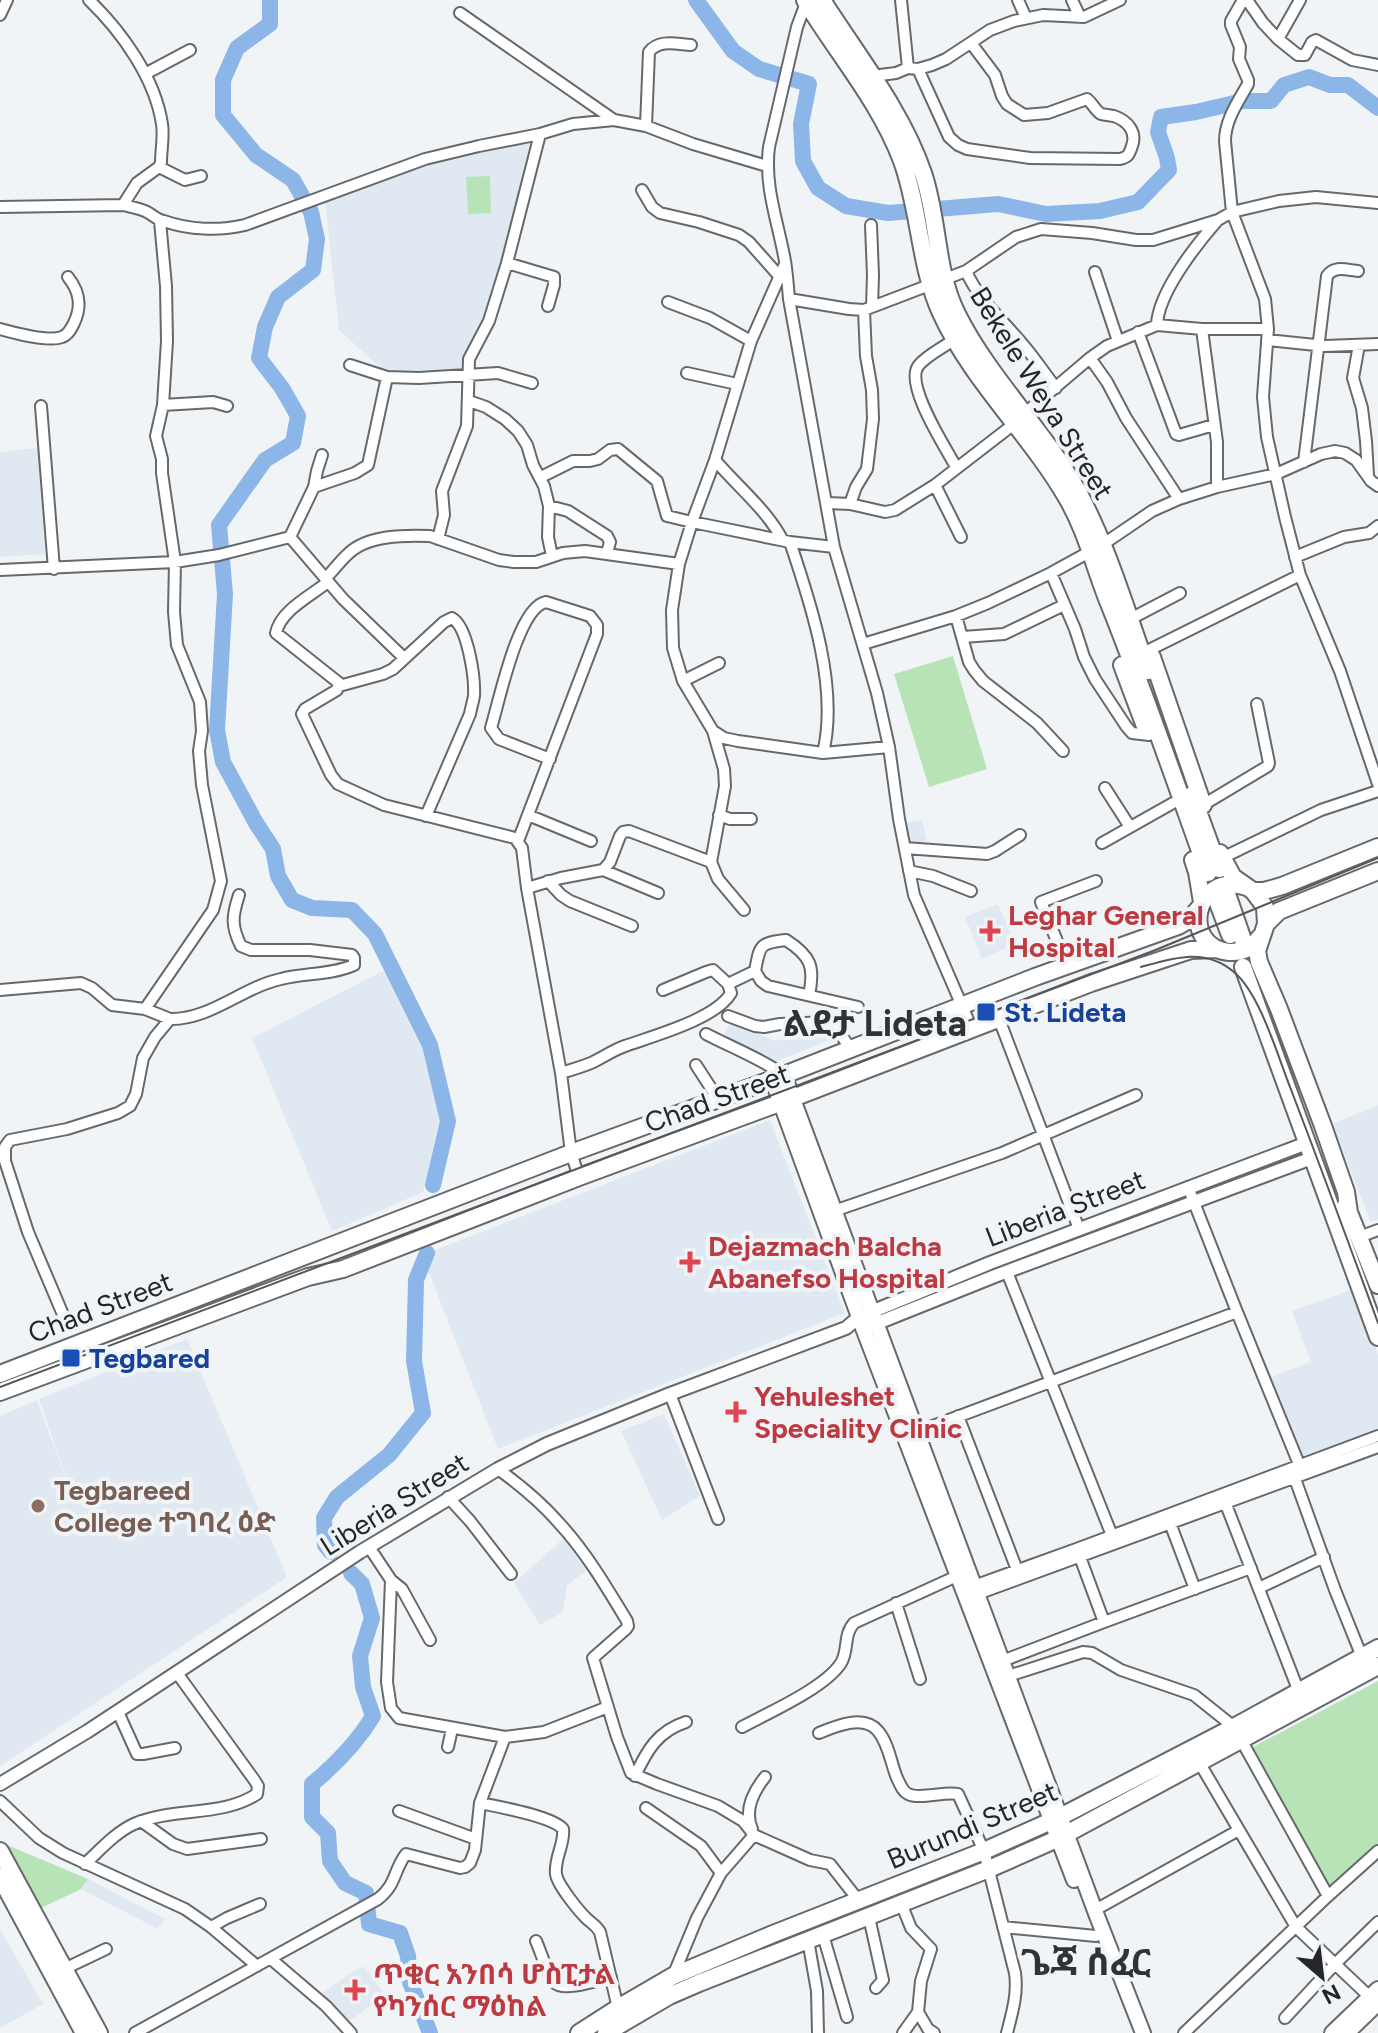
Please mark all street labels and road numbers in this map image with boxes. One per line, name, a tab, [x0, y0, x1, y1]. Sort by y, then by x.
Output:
street label: Bekele Weya Street	[963, 281, 1121, 505]
street label: Chad Street	[640, 1056, 794, 1140]
street label: Liberia Street	[980, 1162, 1150, 1254]
street label: Chad Street	[23, 1264, 177, 1350]
street label: Liberia Street	[314, 1445, 474, 1563]
street label: Burundi Street	[882, 1774, 1062, 1876]

